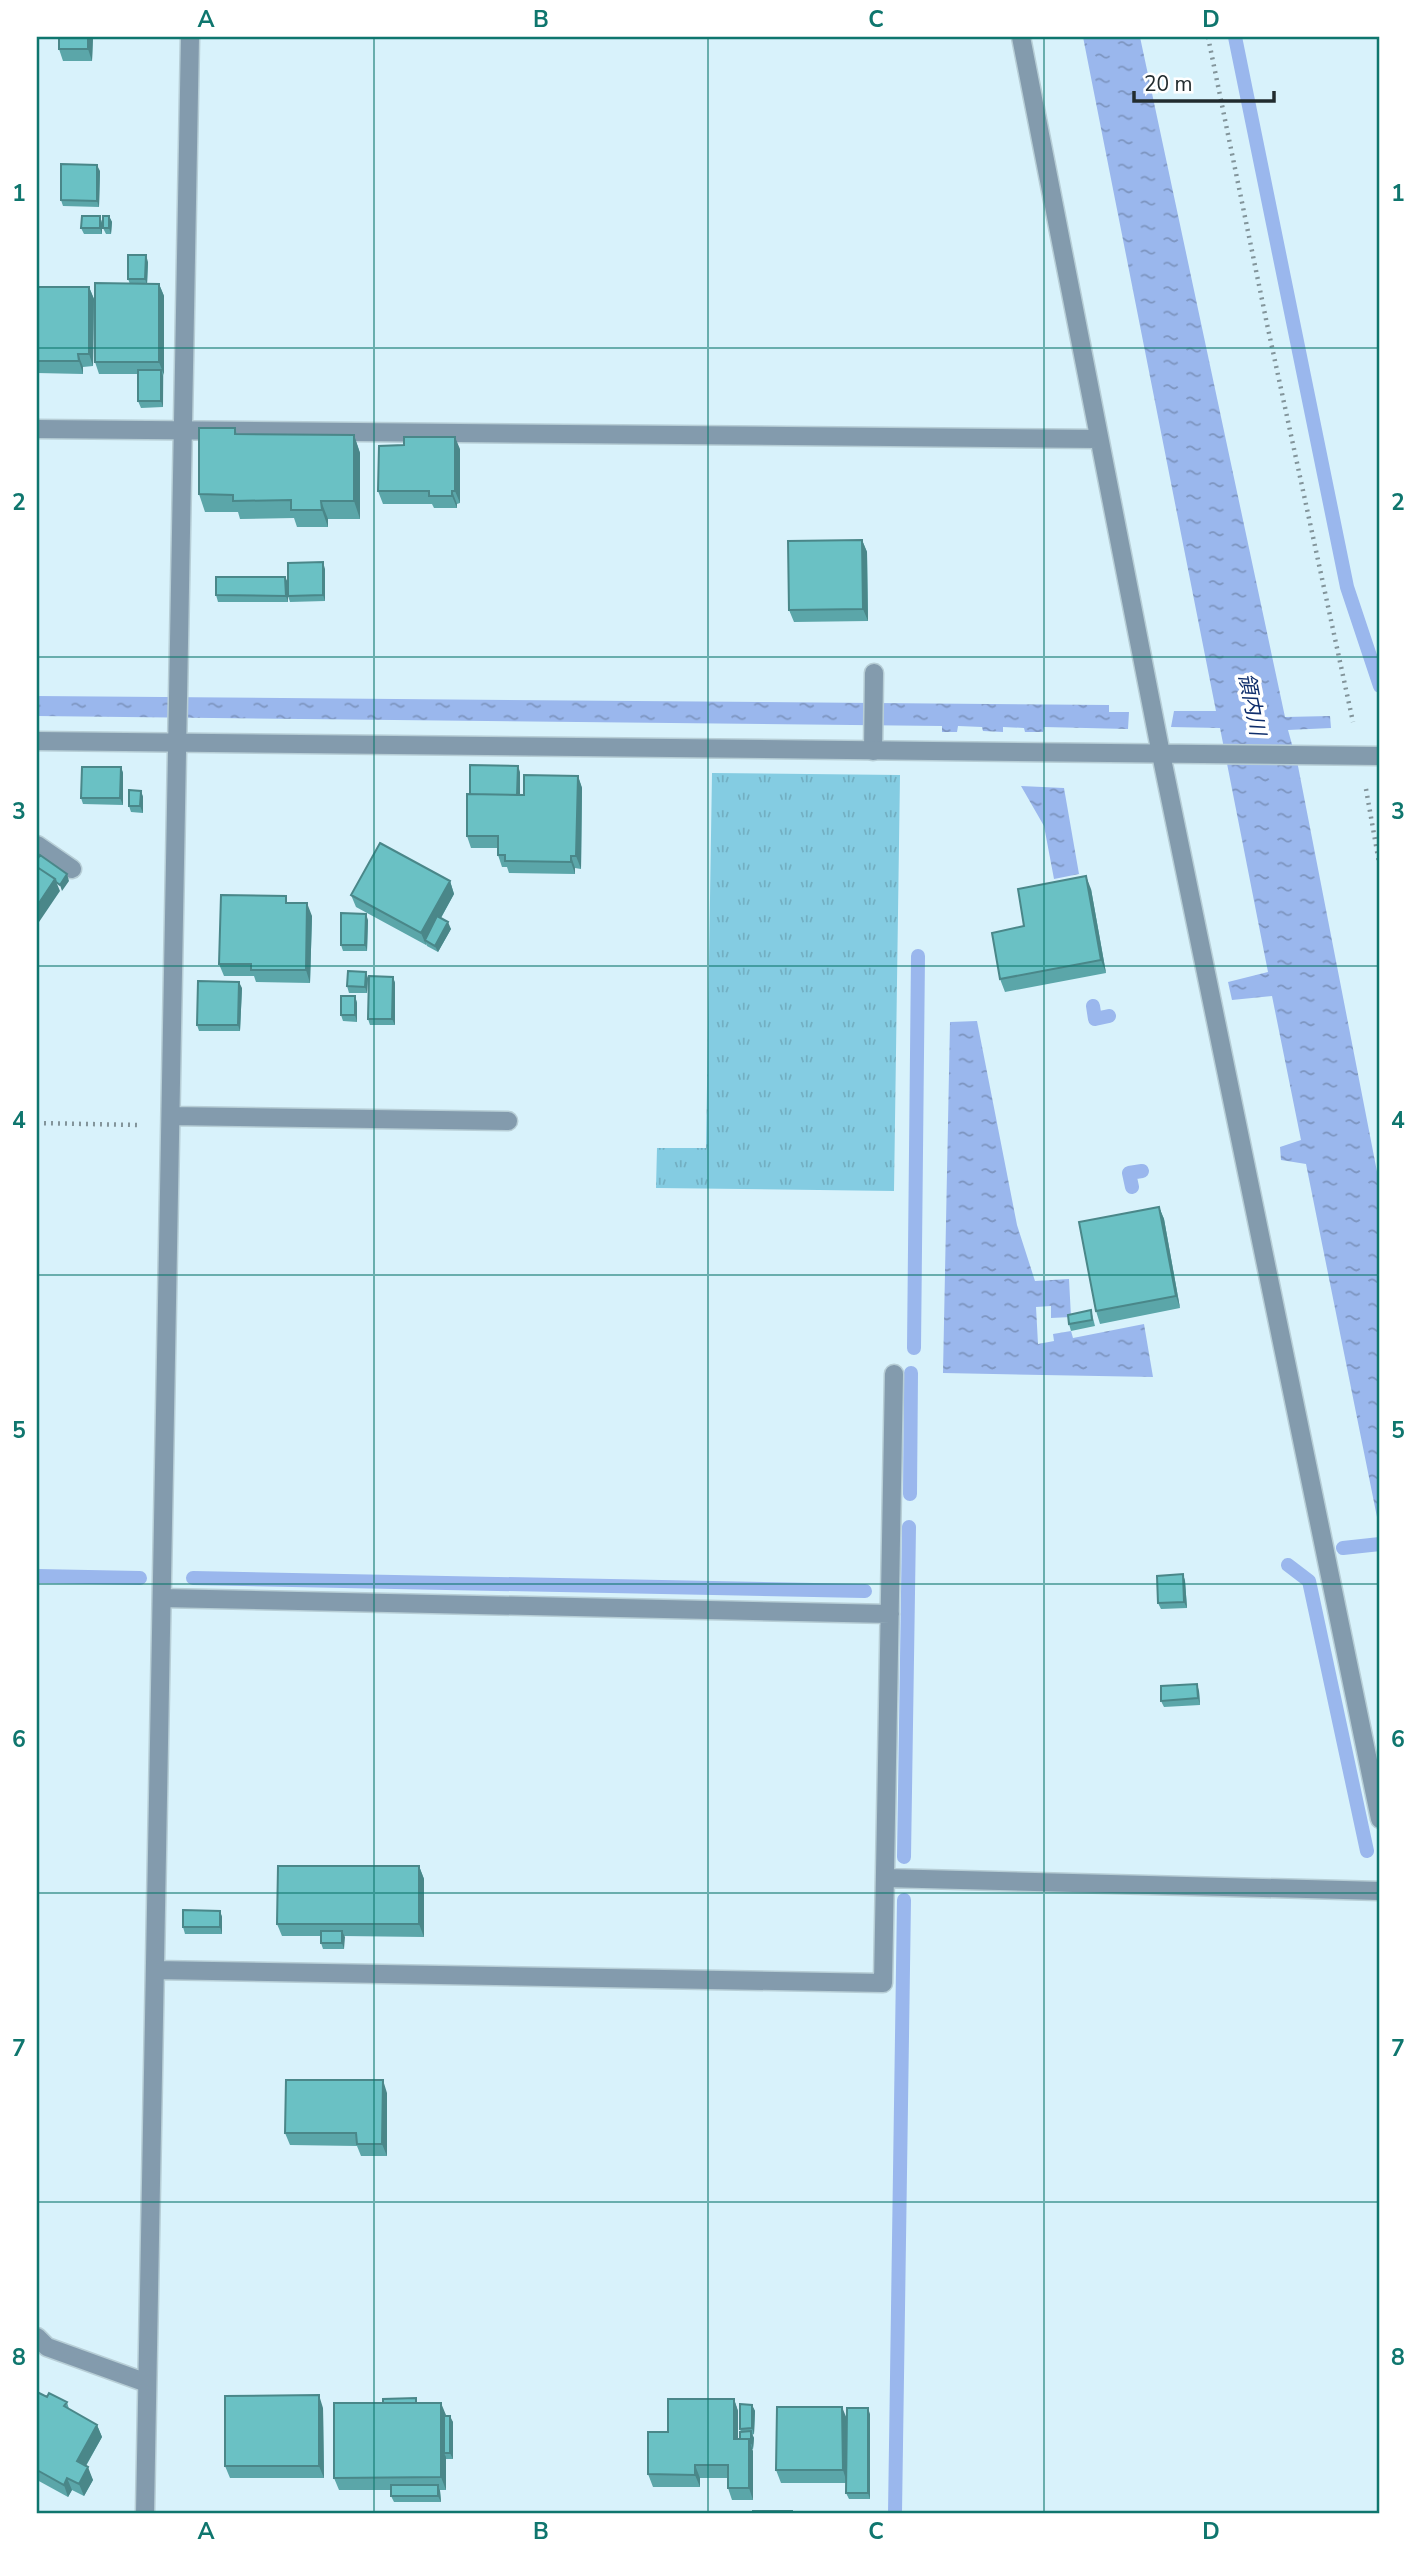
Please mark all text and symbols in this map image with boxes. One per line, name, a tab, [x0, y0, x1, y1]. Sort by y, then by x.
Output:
text: A	[197, 4, 215, 35]
text: B	[533, 4, 549, 35]
text: C	[868, 4, 884, 35]
text: D	[1202, 4, 1220, 35]
scale bar	[1134, 60, 1274, 104]
text: 20 m	[1144, 70, 1193, 98]
text: 1	[12, 178, 26, 209]
text: 1	[1391, 178, 1405, 209]
text: 2	[12, 487, 26, 518]
text: 2	[1391, 487, 1405, 518]
water label: 領内川	[1232, 670, 1272, 740]
text: 3	[12, 796, 26, 827]
text: 3	[1391, 796, 1405, 827]
text: 4	[12, 1105, 26, 1136]
text: 4	[1391, 1105, 1405, 1136]
text: 5	[12, 1415, 26, 1446]
text: 5	[1391, 1415, 1405, 1446]
text: 6	[12, 1724, 26, 1755]
text: 6	[1391, 1724, 1405, 1755]
text: 7	[12, 2033, 26, 2064]
text: 7	[1391, 2033, 1405, 2064]
text: 8	[12, 2342, 26, 2373]
text: 8	[1391, 2342, 1405, 2373]
text: A	[197, 2516, 215, 2547]
text: B	[533, 2516, 549, 2547]
text: C	[868, 2516, 884, 2547]
text: D	[1202, 2516, 1220, 2547]

